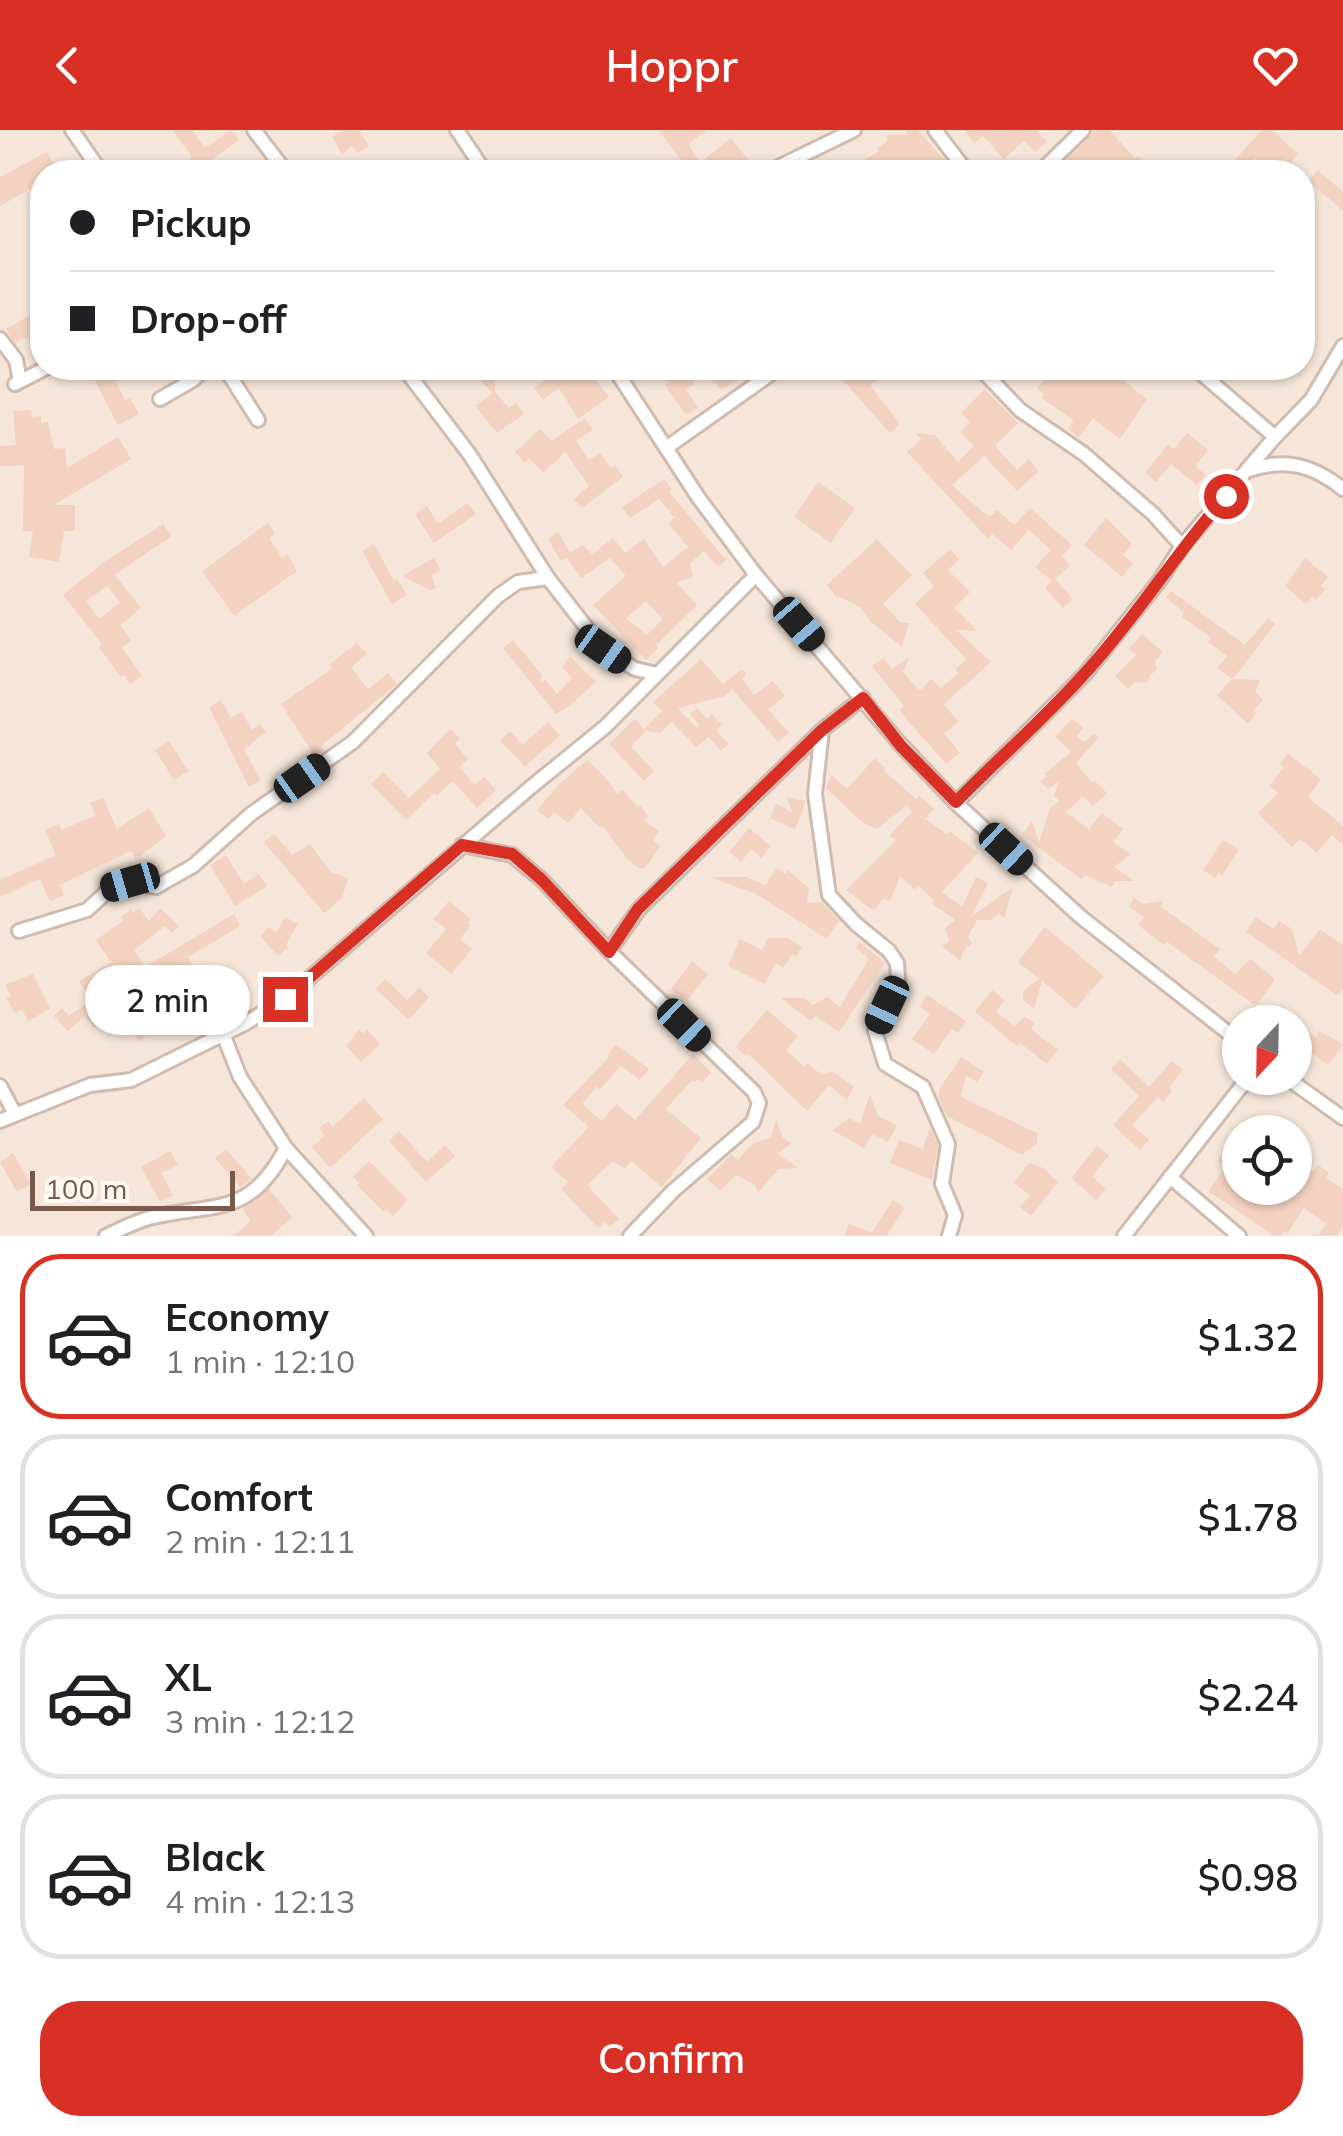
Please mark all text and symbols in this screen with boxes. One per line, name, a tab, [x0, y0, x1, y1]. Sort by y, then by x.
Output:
text: Hoppr	[605, 37, 738, 93]
icon: back	[40, 38, 95, 93]
icon: heart	[1248, 38, 1303, 93]
text: Pickup	[130, 199, 252, 247]
text: Drop-off	[130, 295, 287, 343]
route start	[1204, 474, 1249, 519]
car	[768, 592, 830, 656]
car	[570, 620, 636, 678]
car	[269, 749, 335, 807]
car	[974, 818, 1038, 880]
car	[97, 859, 163, 905]
callout: 2 min	[85, 964, 250, 1034]
car	[861, 971, 913, 1039]
route end	[263, 977, 308, 1022]
text: 2 min	[126, 980, 209, 1020]
car	[652, 993, 716, 1057]
north arrow	[1222, 1005, 1312, 1095]
map controls	[1222, 1005, 1312, 1205]
button: locate	[1222, 1115, 1312, 1205]
scale bar	[30, 1166, 235, 1210]
text: 100 m	[45, 1171, 127, 1206]
icon: car	[45, 1292, 135, 1382]
text: Economy	[165, 1293, 329, 1341]
text: $1.32	[1198, 1313, 1298, 1361]
text: 1 min · 12:10	[165, 1341, 355, 1381]
icon: car	[45, 1472, 135, 1562]
text: Comfort	[165, 1473, 313, 1521]
text: $1.78	[1198, 1493, 1298, 1541]
text: 2 min · 12:11	[165, 1521, 355, 1561]
icon: car	[45, 1652, 135, 1742]
text: XL	[165, 1653, 212, 1701]
text: $2.24	[1198, 1673, 1298, 1721]
text: 3 min · 12:12	[165, 1701, 355, 1741]
icon: car	[45, 1832, 135, 1922]
text: Black	[165, 1833, 265, 1881]
text: $0.98	[1198, 1853, 1298, 1901]
text: 4 min · 12:13	[165, 1881, 355, 1921]
button: Confirm	[40, 2001, 1303, 2116]

